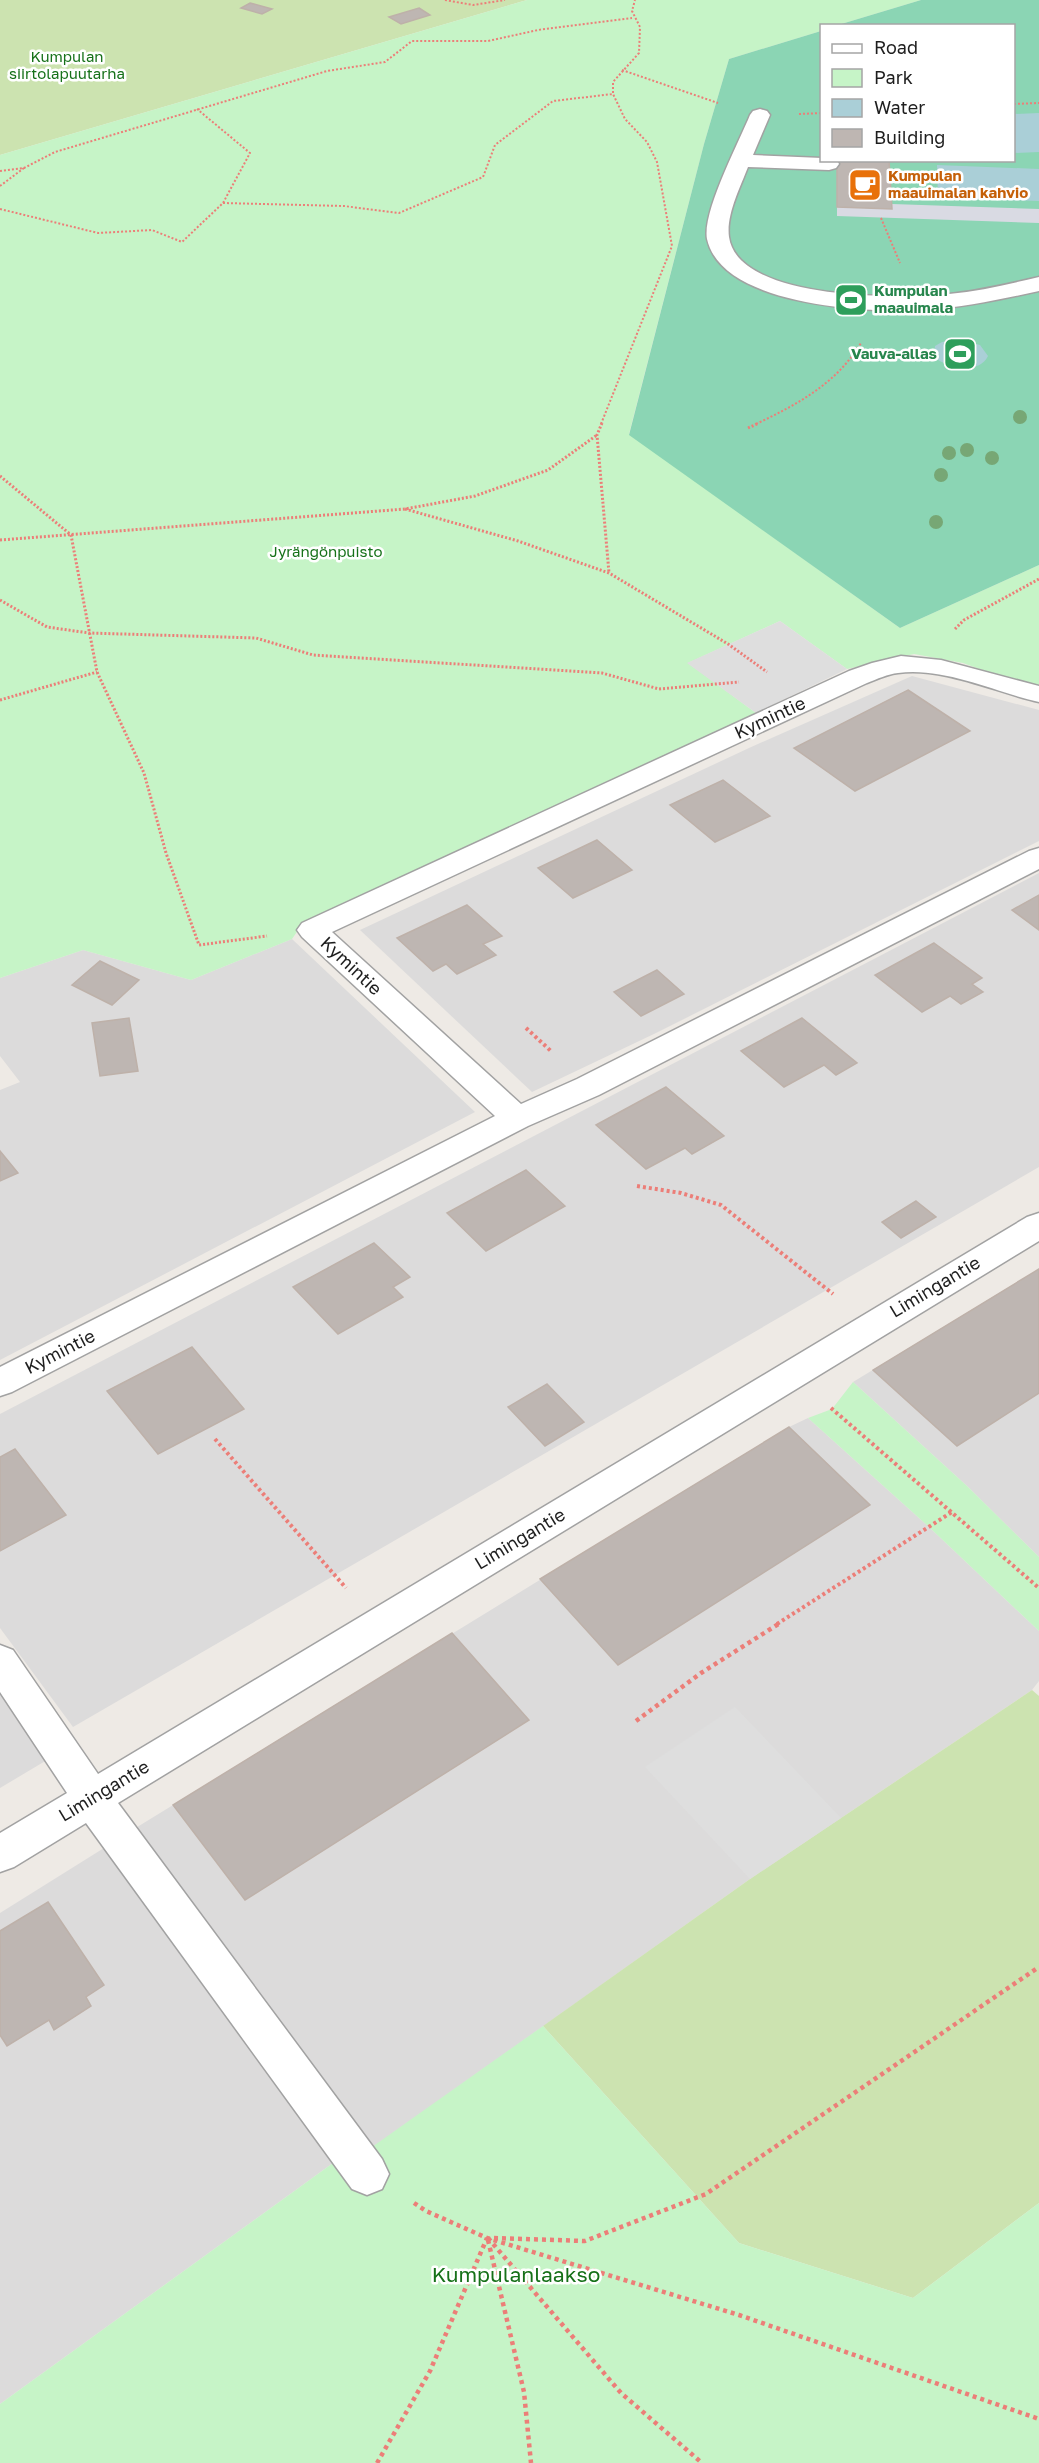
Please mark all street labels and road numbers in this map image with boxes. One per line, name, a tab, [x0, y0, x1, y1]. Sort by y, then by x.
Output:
street label: Kymintie	[731, 691, 809, 743]
street label: Kymintie	[316, 931, 387, 999]
street label: Limingantie	[885, 1251, 984, 1322]
street label: Kymintie	[21, 1324, 98, 1378]
street label: Limingantie	[470, 1503, 569, 1574]
street label: Limingantie	[54, 1755, 153, 1826]

